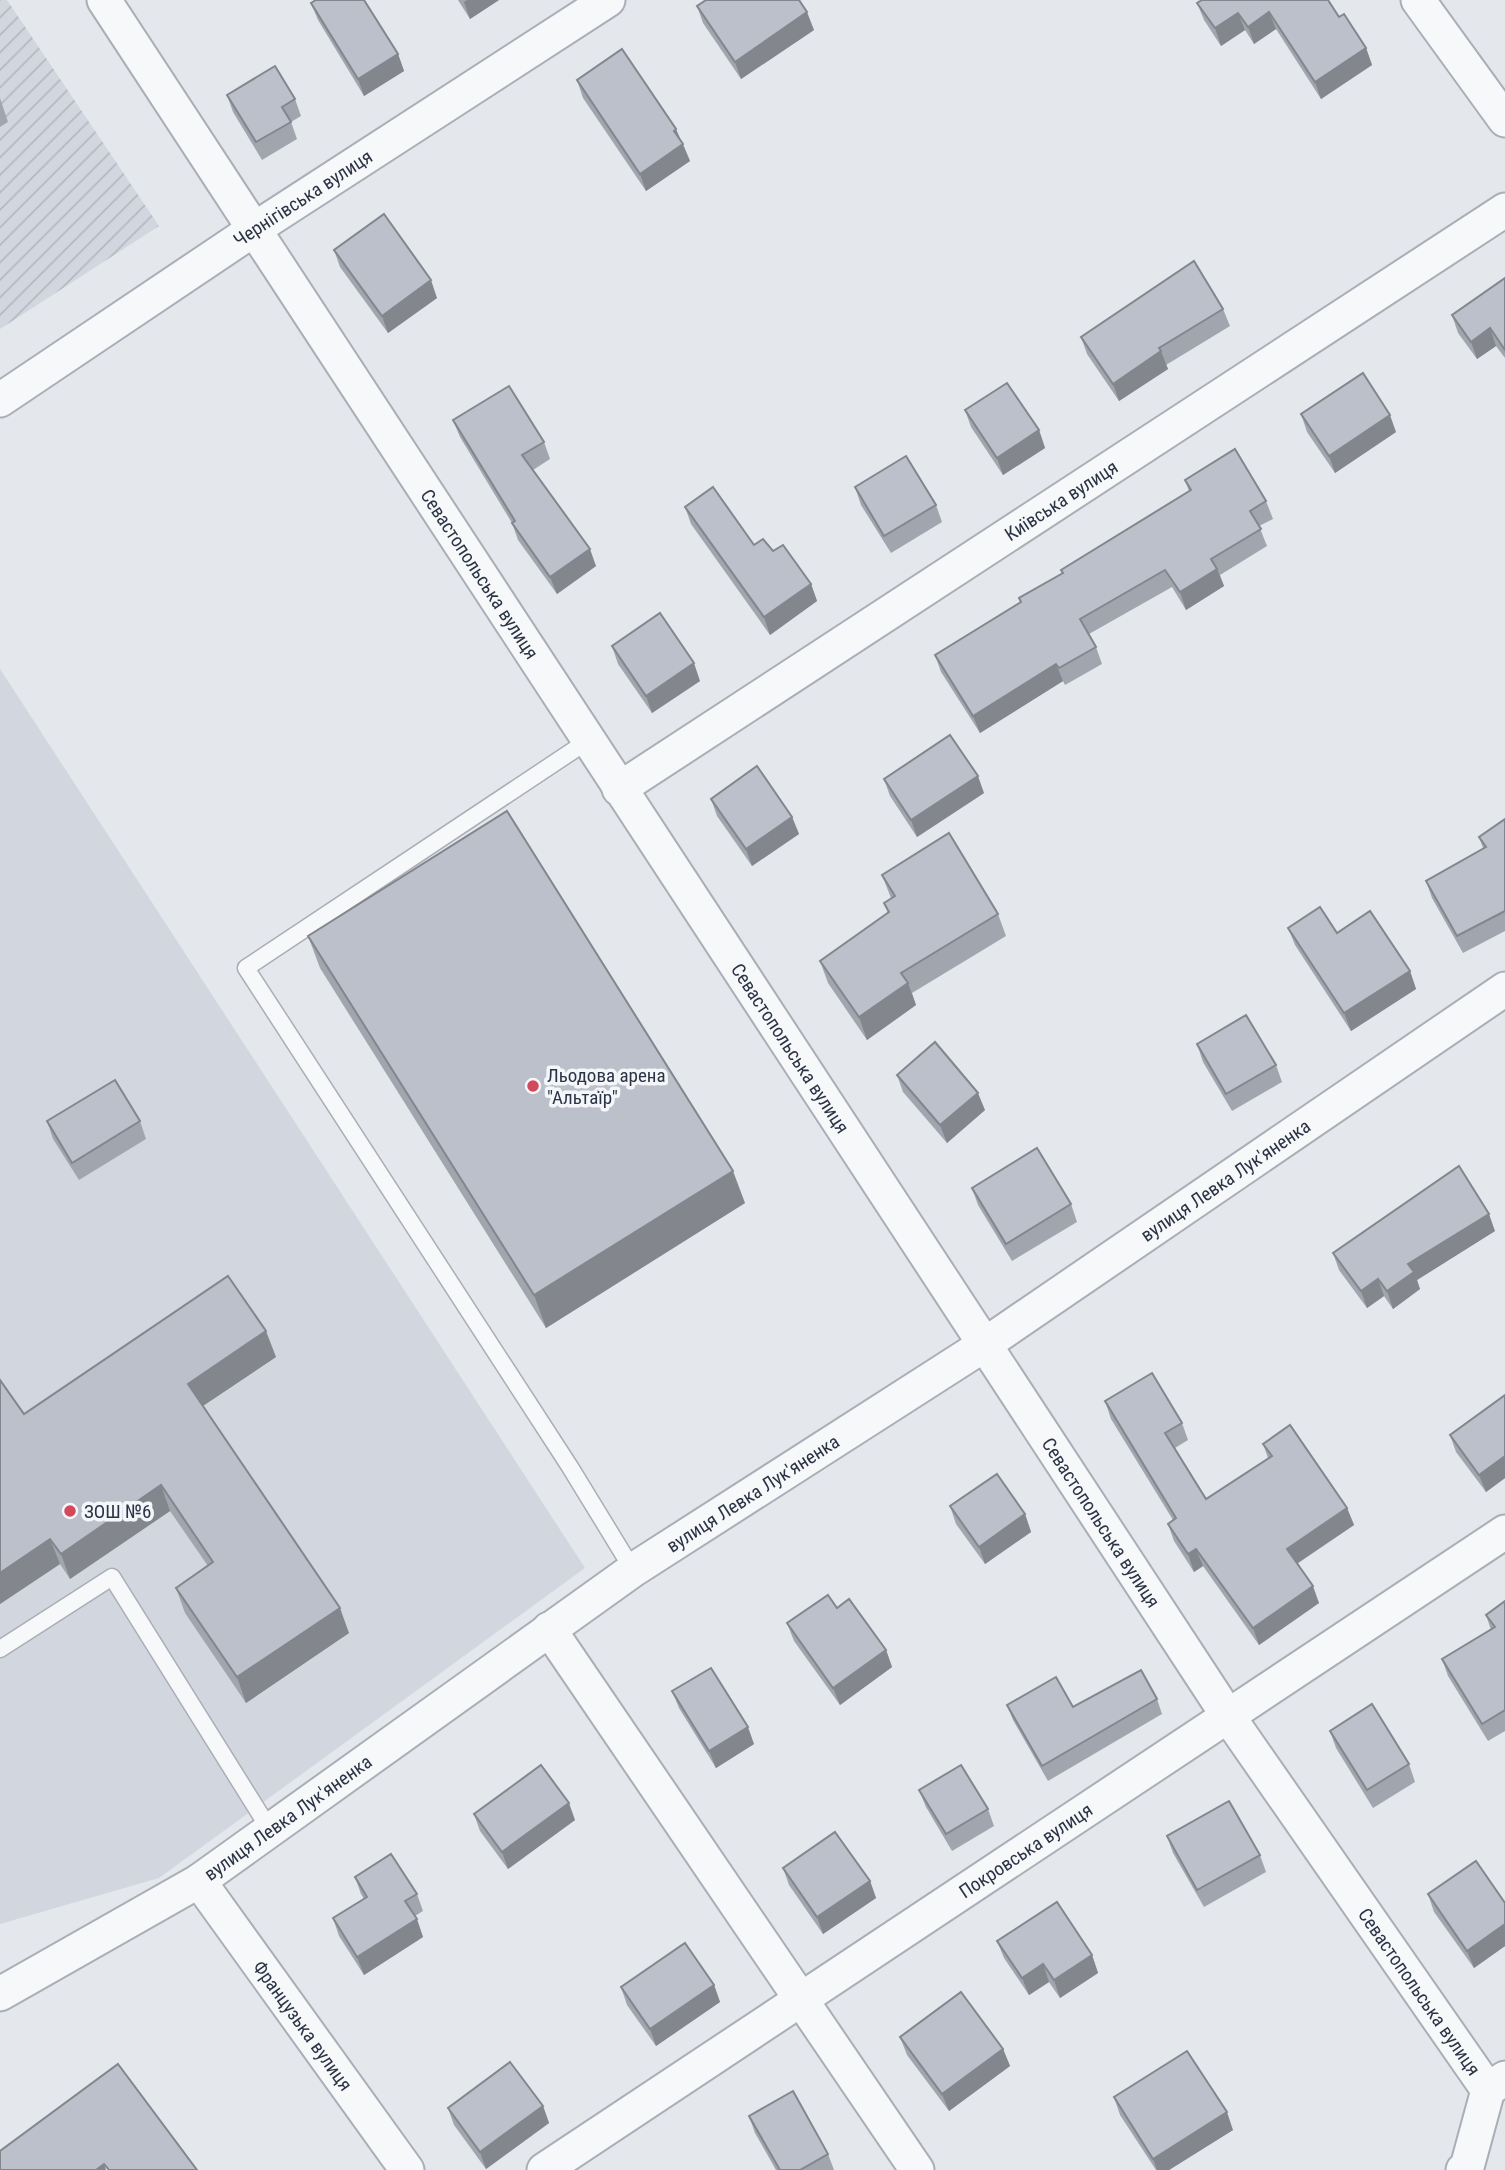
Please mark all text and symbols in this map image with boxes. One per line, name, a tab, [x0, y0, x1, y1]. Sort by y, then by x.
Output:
street label: Чернігівська вулиця	[229, 144, 376, 251]
street label: Київська вулиця	[1000, 455, 1122, 545]
street label: Севастопольська вулиця	[416, 485, 544, 663]
street label: Севастопольська вулиця	[727, 959, 855, 1137]
place label: Льодова арена "Альтаїр"	[547, 1064, 666, 1109]
marker: Льодова арена "Альтаїр"	[525, 1078, 541, 1094]
street label: вулиця Левка Лук'яненка	[1136, 1114, 1315, 1246]
street label: вулиця Левка Лук'яненка	[662, 1429, 843, 1557]
street label: Севастопольська вулиця	[1037, 1433, 1165, 1612]
place label: ЗОШ №6	[84, 1500, 151, 1523]
marker: ЗОШ №6	[62, 1503, 78, 1519]
street label: вулиця Левка Лук'яненка	[199, 1750, 376, 1885]
street label: Покровська вулиця	[955, 1798, 1097, 1903]
street label: Севастопольська вулиця	[1354, 1904, 1486, 2080]
street label: Французька вулиця	[248, 1956, 358, 2095]

